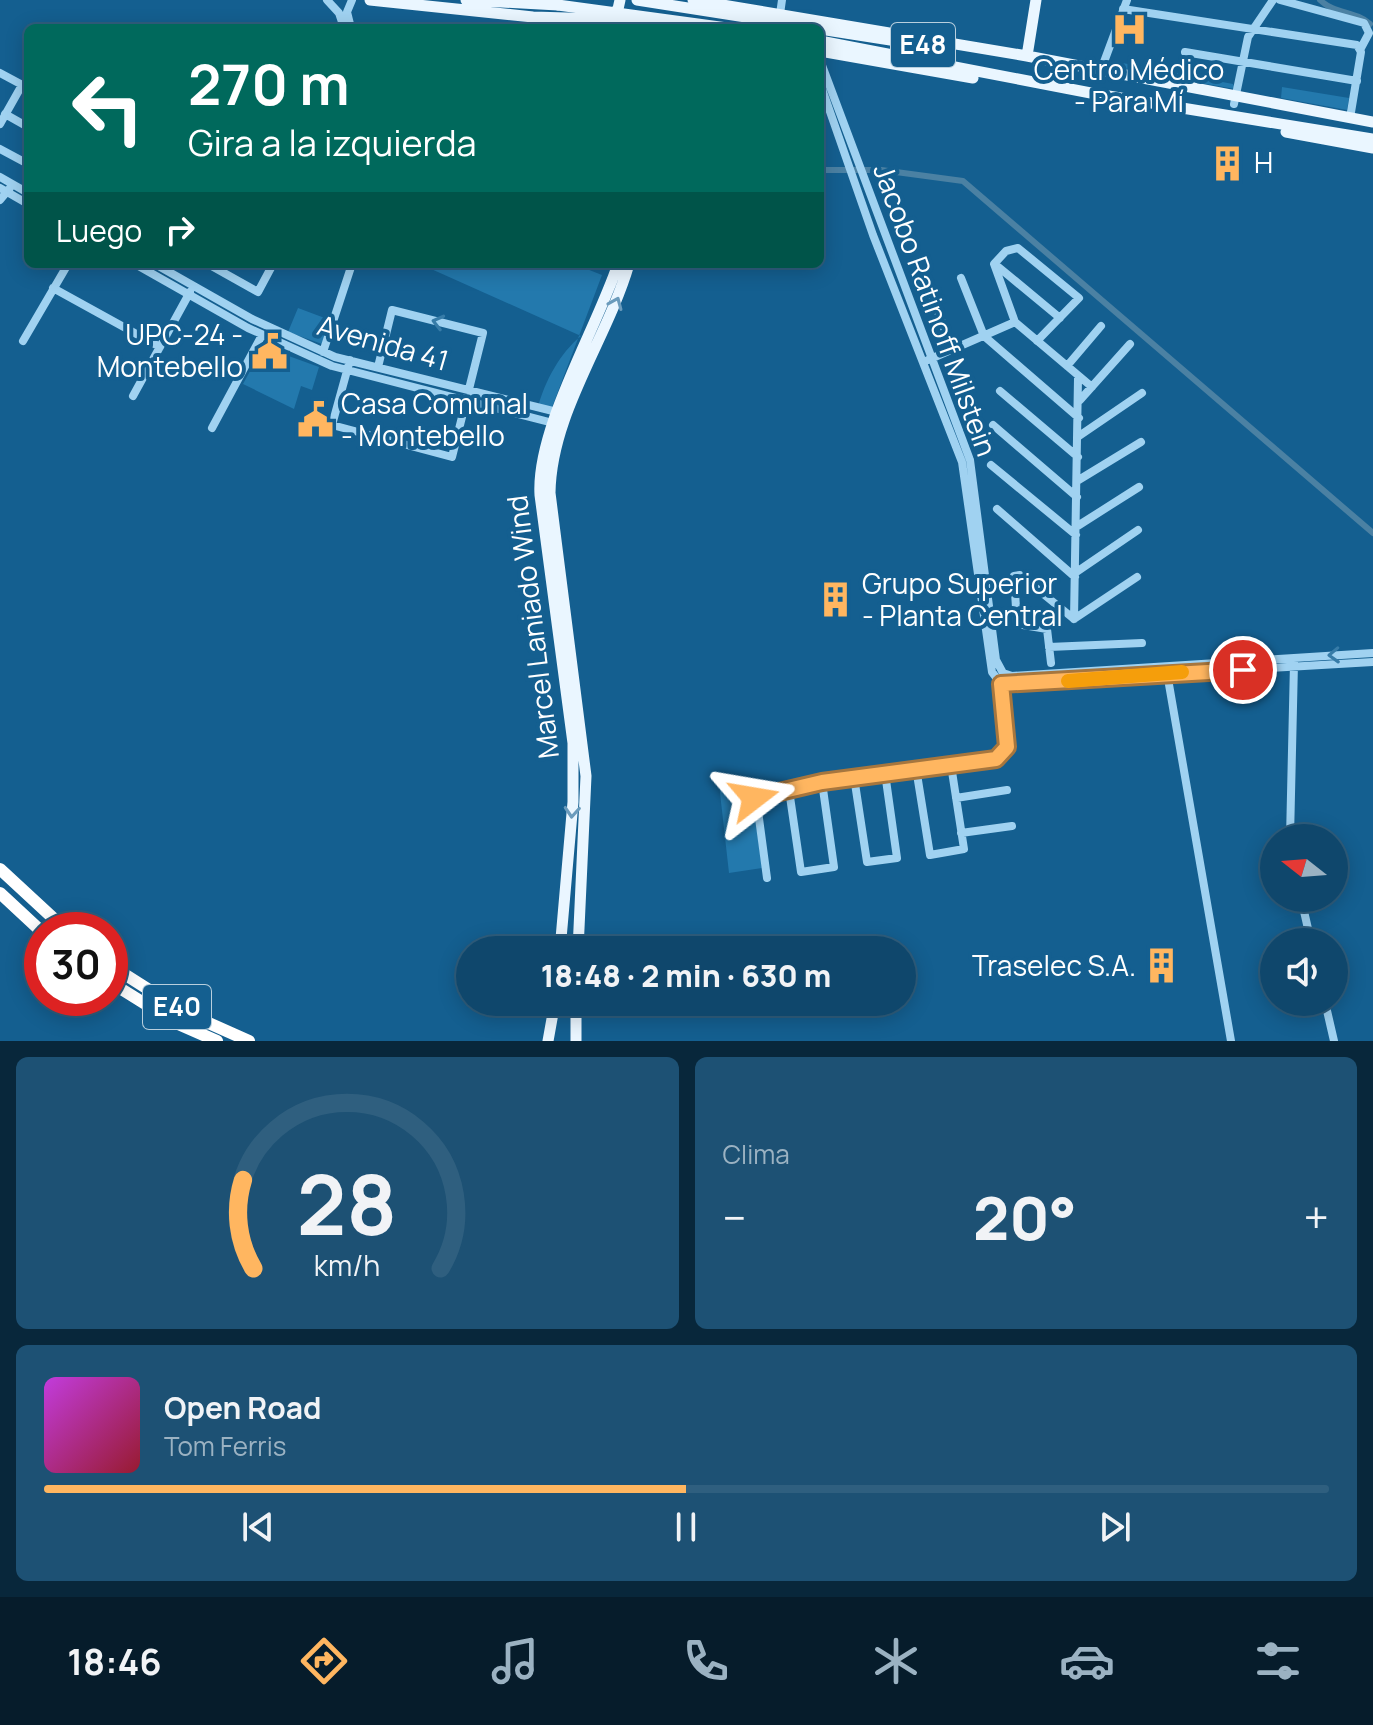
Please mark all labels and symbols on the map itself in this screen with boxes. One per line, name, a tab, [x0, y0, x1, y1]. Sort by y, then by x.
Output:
hospital icon: Centro Médico - Para Mí	[1110, 11, 1148, 49]
road number: E48	[891, 23, 955, 67]
place label: Centro Médico - Para Mí	[1034, 50, 1224, 120]
place label: H	[1254, 143, 1273, 181]
building icon: H	[1209, 144, 1247, 182]
street label: Jacobo Ratinoff Milstein	[865, 158, 1007, 461]
one-way arrow	[606, 297, 623, 311]
street label: Avenida 41	[313, 305, 453, 379]
one-way arrow	[431, 314, 445, 331]
place label: UPC-24 - Montebello	[97, 315, 243, 385]
public building icon: UPC-24 - Montebello	[250, 332, 288, 370]
place label: Casa Comunal - Montebello	[341, 384, 528, 454]
public building icon: Casa Comunal - Montebello	[296, 401, 334, 439]
street label: Marcel Laniado Wind	[497, 493, 567, 761]
place label: Grupo Superior - Planta Central	[862, 564, 1063, 634]
building icon: Grupo Superior - Planta Central	[817, 581, 855, 619]
pin	[1209, 636, 1277, 704]
one-way arrow	[1327, 646, 1340, 663]
position arrow	[712, 756, 796, 840]
one-way arrow	[564, 806, 581, 819]
north arrow	[1260, 824, 1348, 912]
speed limit sign: 30	[24, 912, 128, 1016]
place label: Traselec S.A.	[972, 946, 1136, 984]
building icon: Traselec S.A.	[1143, 947, 1181, 985]
road number: E40	[143, 985, 211, 1029]

